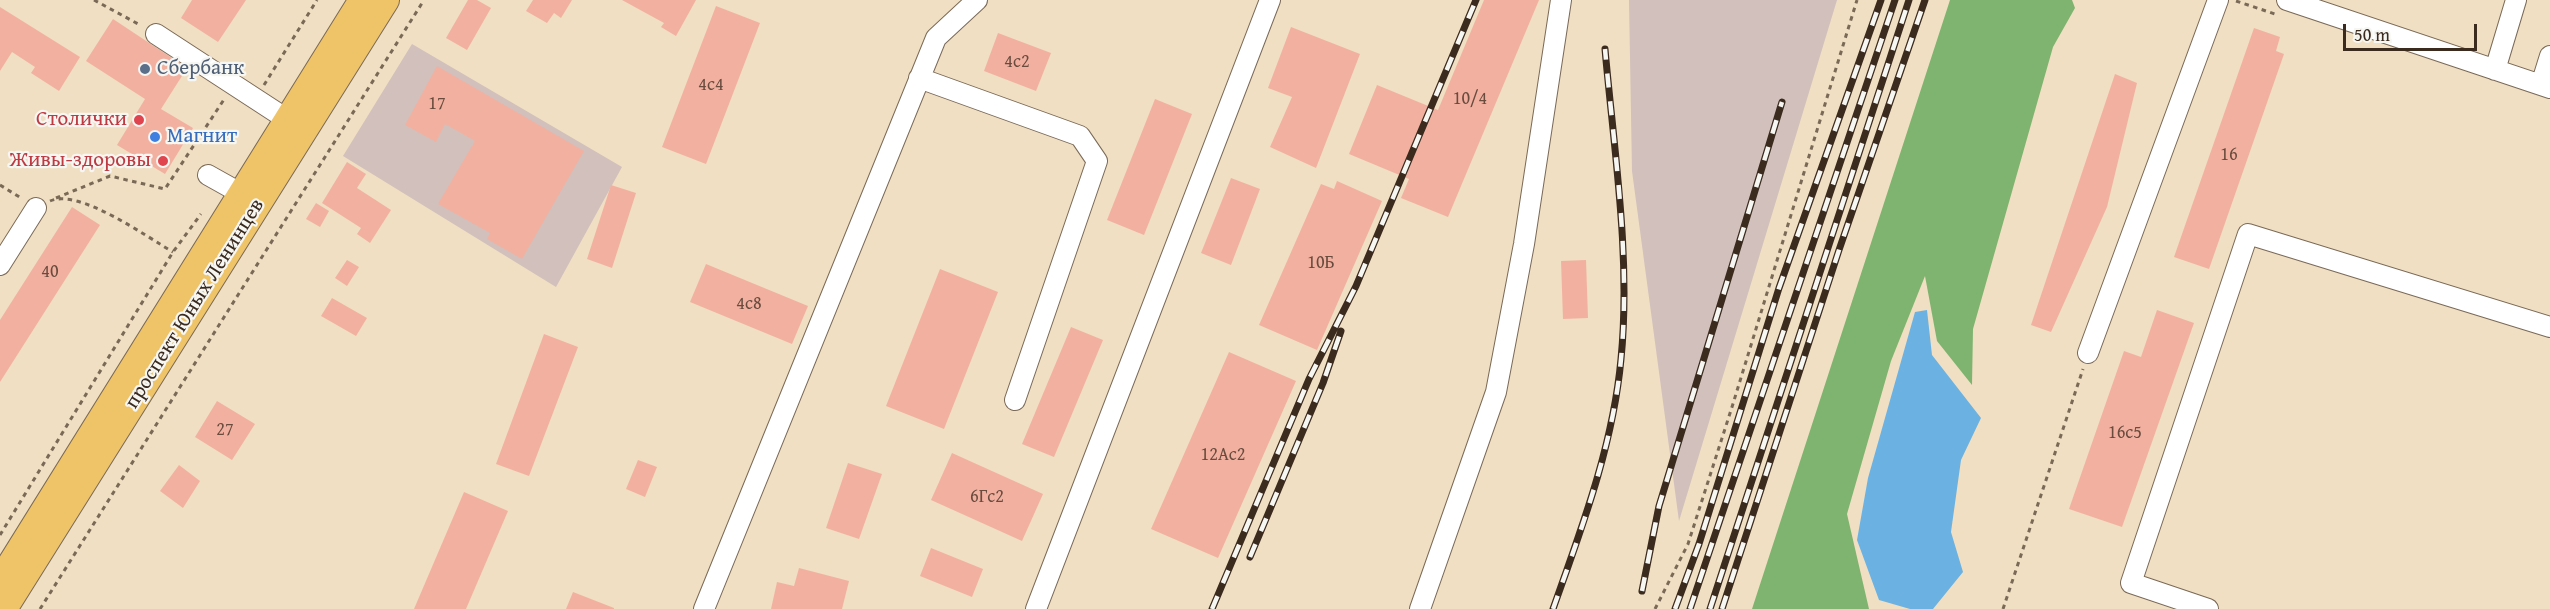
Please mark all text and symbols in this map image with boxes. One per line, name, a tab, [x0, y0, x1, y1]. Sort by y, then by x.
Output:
scale bar	[2346, 12, 2480, 50]
text: 50 m	[2354, 21, 2390, 48]
house number: 4с2	[1004, 51, 1030, 73]
place label: Сбербанк	[157, 56, 244, 82]
marker: Сбербанк	[138, 62, 152, 76]
house number: 4с4	[698, 74, 724, 96]
house number: 10/4	[1453, 88, 1487, 110]
house number: 17	[428, 93, 446, 115]
place label: Столички	[36, 107, 127, 133]
marker: Столички	[132, 113, 146, 127]
place label: Магнит	[167, 124, 237, 150]
marker: Магнит	[148, 130, 162, 144]
house number: 16	[2220, 144, 2238, 166]
place label: Живы-здоровы	[9, 148, 151, 174]
marker: Живы-здоровы	[156, 154, 170, 168]
street label: проспект Юных Ленинцев	[120, 194, 270, 414]
house number: 10Б	[1307, 252, 1335, 274]
house number: 40	[41, 261, 59, 283]
house number: 4с8	[736, 293, 762, 315]
house number: 27	[216, 419, 234, 441]
house number: 16с5	[2108, 422, 2142, 444]
house number: 12Ас2	[1201, 444, 1245, 466]
house number: 6Гс2	[970, 486, 1004, 508]

